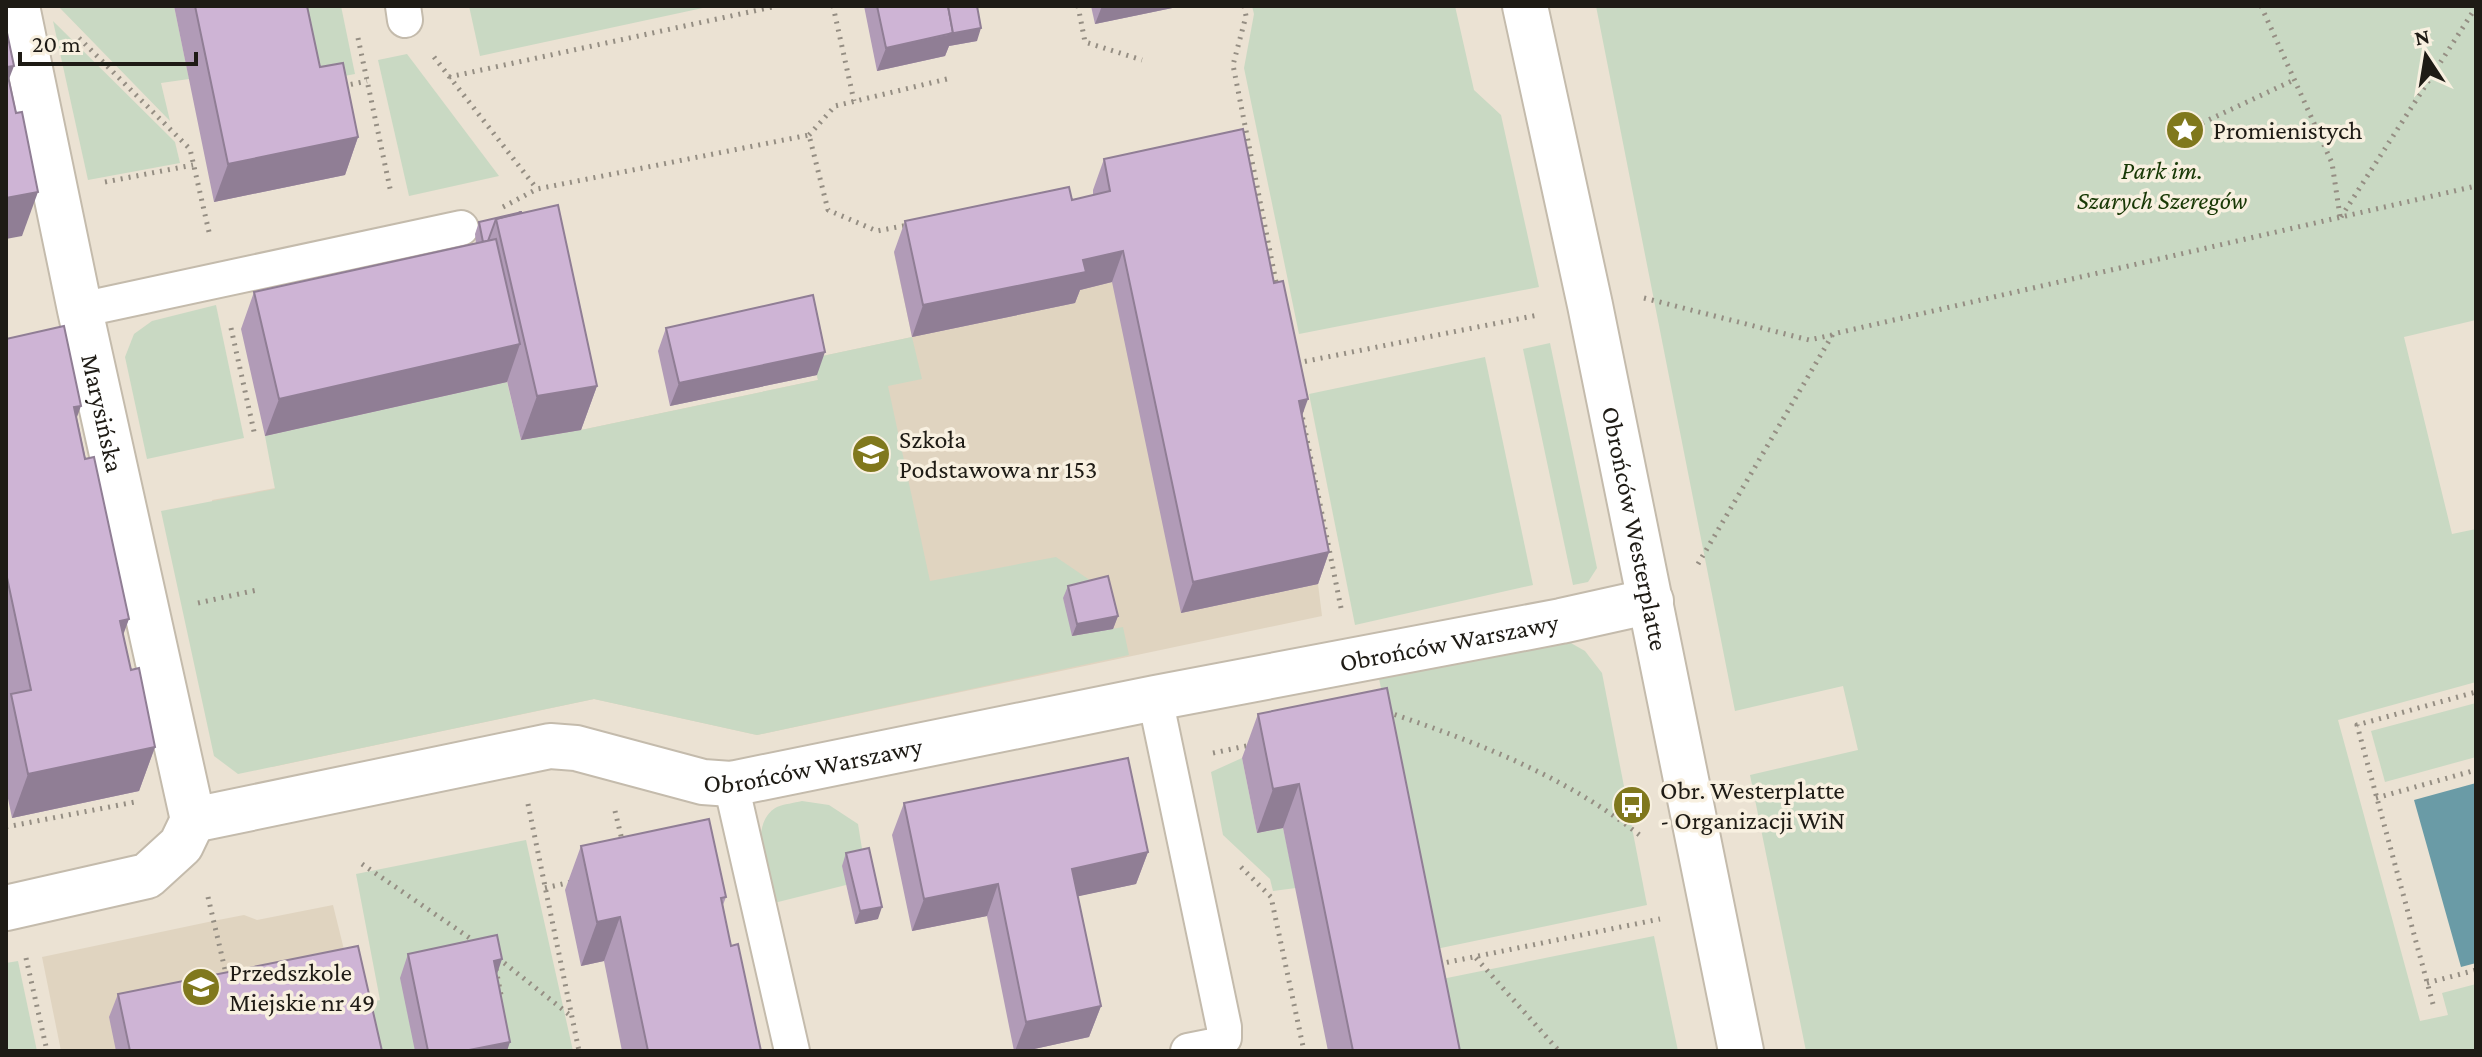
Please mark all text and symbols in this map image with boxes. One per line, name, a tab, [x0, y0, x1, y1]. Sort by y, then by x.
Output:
scale bar	[20, 16, 196, 66]
north arrow	[2386, 16, 2466, 96]
text: N	[2412, 23, 2432, 51]
text: 20 m	[32, 30, 81, 57]
place icon: Promienistych	[2164, 109, 2206, 151]
place label: Promienistych	[2213, 116, 2363, 145]
park label: Park im. Szarych Szeregów	[2077, 156, 2248, 215]
street label: Marysińska	[76, 351, 130, 475]
street label: Obrońców Westerplatte	[1596, 404, 1674, 653]
place label: Szkoła Podstawowa nr 153	[899, 425, 1097, 484]
school or university icon: Szkoła Podstawowa nr 153	[850, 433, 892, 475]
street label: Obrońców Warszawy	[1337, 607, 1562, 677]
street label: Obrońców Warszawy	[703, 731, 926, 799]
place label: Obr. Westerplatte - Organizacji WiN	[1660, 776, 1845, 835]
bus stop icon: Obr. Westerplatte - Organizacji WiN	[1611, 784, 1653, 826]
place label: Przedszkole Miejskie nr 49	[229, 958, 375, 1017]
school or university icon: Przedszkole Miejskie nr 49	[180, 966, 222, 1008]

